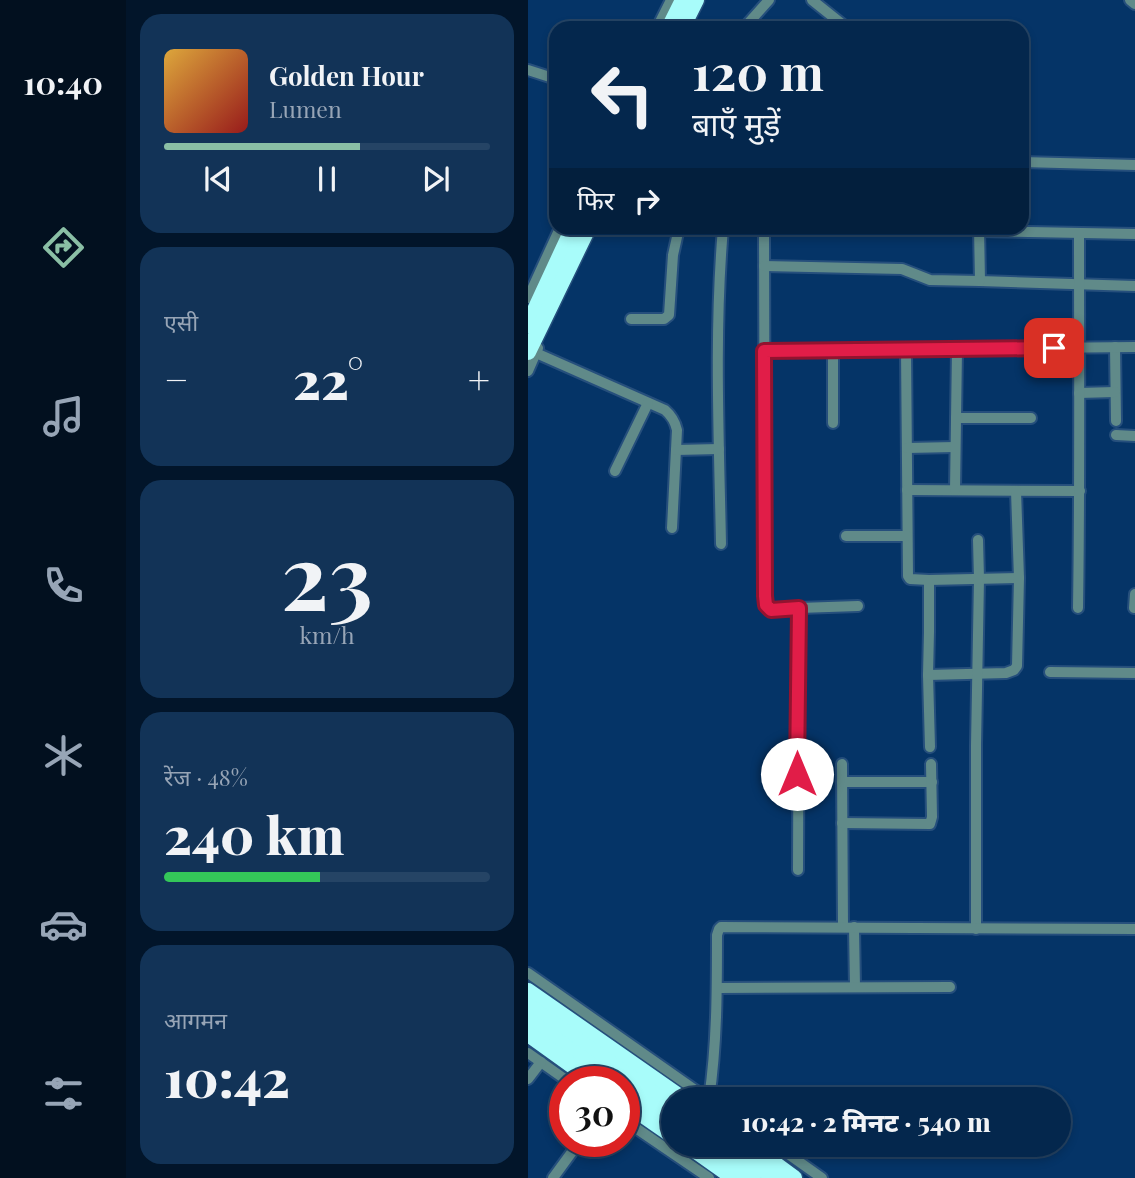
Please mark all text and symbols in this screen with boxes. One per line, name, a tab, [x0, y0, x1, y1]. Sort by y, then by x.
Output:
text: 120 m	[692, 38, 824, 103]
icon: left	[577, 49, 668, 140]
text: Golden Hour	[269, 58, 424, 93]
text: 10:40	[23, 60, 103, 103]
text: Lumen	[269, 93, 342, 124]
text: बाएँ मुड़ें	[692, 101, 780, 144]
icon: previous	[199, 160, 237, 198]
icon: pause	[308, 160, 346, 198]
icon: next	[417, 160, 455, 198]
text: फिर	[577, 182, 614, 217]
icon: right	[628, 182, 666, 220]
icon: directions	[39, 223, 88, 272]
text: एसी	[164, 306, 198, 337]
pin	[1024, 318, 1084, 378]
icon: arrive	[1035, 329, 1073, 367]
text: 22°	[293, 344, 363, 413]
text: −	[164, 353, 189, 404]
text: +	[468, 353, 490, 404]
icon: music	[39, 392, 88, 441]
text: 23	[281, 513, 373, 634]
icon: phone	[39, 561, 88, 610]
text: km/h	[299, 619, 355, 650]
icon: climate	[39, 731, 88, 780]
position arrow	[760, 737, 834, 811]
text: रेंज · 48%	[164, 761, 248, 792]
text: 240 km	[164, 799, 344, 868]
icon: car	[39, 900, 88, 949]
text: आगमन	[164, 1004, 227, 1035]
text: 10:42	[164, 1042, 290, 1111]
speed limit sign: 30	[549, 1066, 640, 1157]
icon: filters	[39, 1069, 88, 1118]
text: 10:42 · 2 मिनट · 540 m	[741, 1104, 991, 1139]

